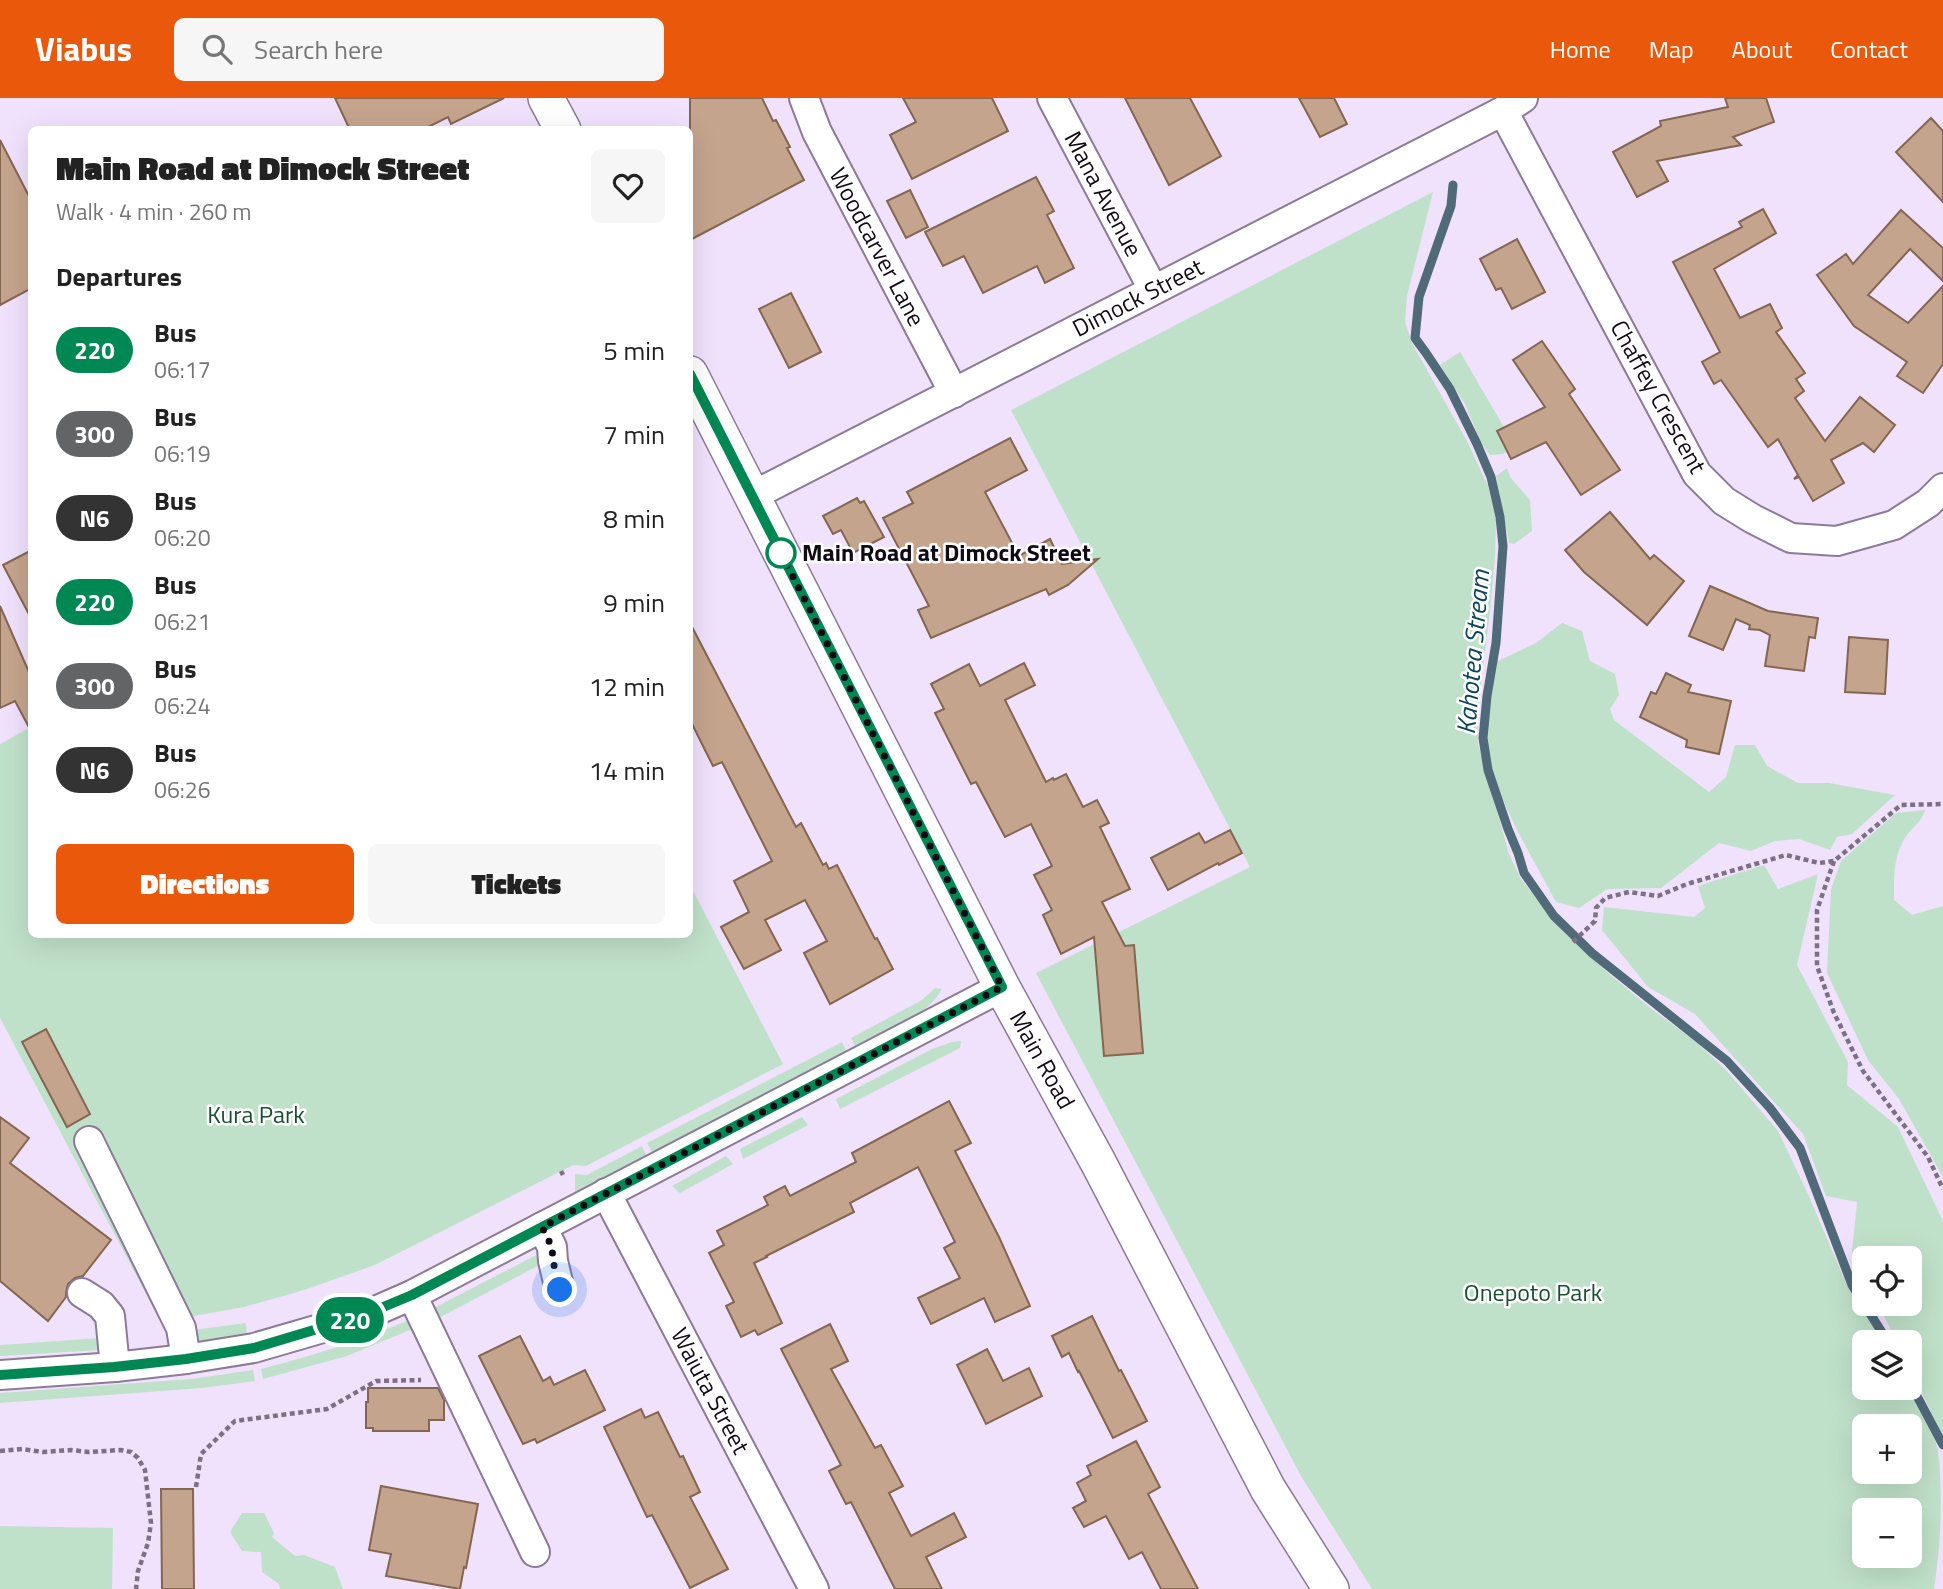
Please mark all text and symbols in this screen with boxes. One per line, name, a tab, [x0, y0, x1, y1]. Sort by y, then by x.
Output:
search box	[174, 18, 664, 81]
text: Viabus	[35, 24, 132, 74]
icon: search	[198, 30, 236, 68]
text: Search here	[254, 30, 383, 69]
text: Home	[1550, 31, 1611, 67]
text: Map	[1649, 31, 1694, 67]
text: About	[1732, 31, 1792, 67]
text: Contact	[1830, 31, 1908, 67]
street label: Mana Avenue	[1056, 124, 1152, 263]
text: Main Road at Dimock Street	[56, 143, 469, 193]
button: heart	[591, 149, 665, 223]
street label: Woodcarver Lane	[821, 161, 935, 332]
text: Walk · 4 min · 260 m	[56, 194, 252, 229]
street label: Dimock Street	[1066, 248, 1210, 346]
text: Departures	[56, 257, 182, 296]
text: Bus	[154, 313, 196, 352]
street label: Chaffey Crescent	[1602, 313, 1716, 480]
text: 5 min	[603, 331, 665, 370]
text: 220	[74, 332, 115, 368]
text: 06:17	[154, 352, 211, 387]
text: Bus	[154, 397, 196, 436]
text: 7 min	[603, 415, 665, 454]
text: 300	[74, 416, 115, 452]
text: 06:19	[154, 436, 211, 471]
text: Bus	[154, 481, 196, 520]
text: 8 min	[603, 499, 665, 538]
text: N6	[79, 500, 110, 536]
text: 06:20	[154, 520, 211, 555]
place label: Main Road at Dimock Street	[802, 534, 1091, 570]
marker: Main Road at Dimock Street	[766, 538, 796, 568]
text: Bus	[154, 565, 196, 604]
water label: Kahotea Stream	[1446, 567, 1499, 736]
text: 9 min	[603, 583, 665, 622]
text: 220	[74, 584, 115, 620]
text: 06:21	[154, 604, 211, 639]
text: Bus	[154, 649, 196, 688]
text: 12 min	[589, 667, 665, 706]
text: 300	[74, 668, 115, 704]
text: 06:24	[154, 688, 211, 723]
text: Bus	[154, 733, 196, 772]
text: 14 min	[589, 751, 665, 790]
text: N6	[79, 752, 110, 788]
text: 06:26	[154, 772, 211, 807]
button: Directions	[56, 844, 354, 924]
button: Tickets	[368, 844, 665, 924]
street label: Main Road	[1001, 1004, 1085, 1115]
park label: Kura Park	[207, 1096, 305, 1132]
map controls	[1852, 1246, 1922, 1568]
button: locate	[1852, 1246, 1922, 1316]
your location	[542, 1272, 577, 1307]
park label: Onepoto Park	[1464, 1274, 1603, 1310]
line badge: 220	[310, 1297, 390, 1343]
text: 220	[330, 1302, 370, 1338]
street label: Waiuta Street	[662, 1321, 760, 1461]
button: layers	[1852, 1330, 1922, 1400]
button: +	[1852, 1414, 1922, 1484]
button: −	[1852, 1498, 1922, 1568]

